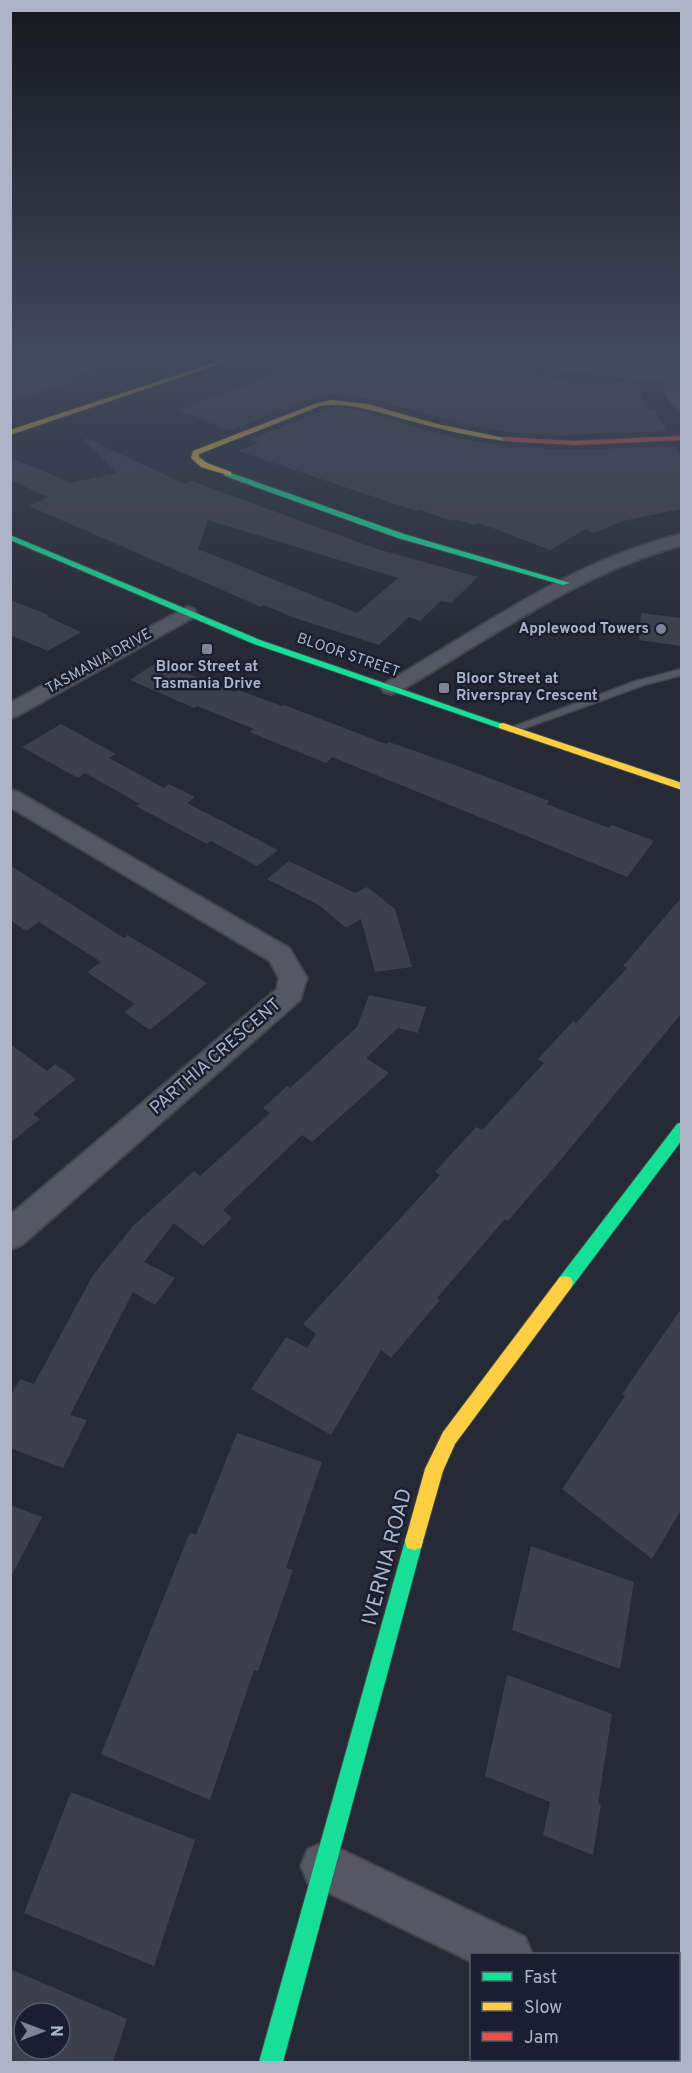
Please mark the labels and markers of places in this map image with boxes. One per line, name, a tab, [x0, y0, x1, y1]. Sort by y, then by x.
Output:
place label: Applewood Towers	[519, 620, 649, 639]
marker: Applewood Towers	[654, 622, 668, 636]
marker: Bloor Street at Tasmania Drive	[200, 642, 214, 656]
place label: Bloor Street at Tasmania Drive	[153, 658, 261, 694]
place label: Bloor Street at Riverspray Crescent	[456, 670, 598, 706]
marker: Bloor Street at Riverspray Crescent	[437, 681, 451, 695]

